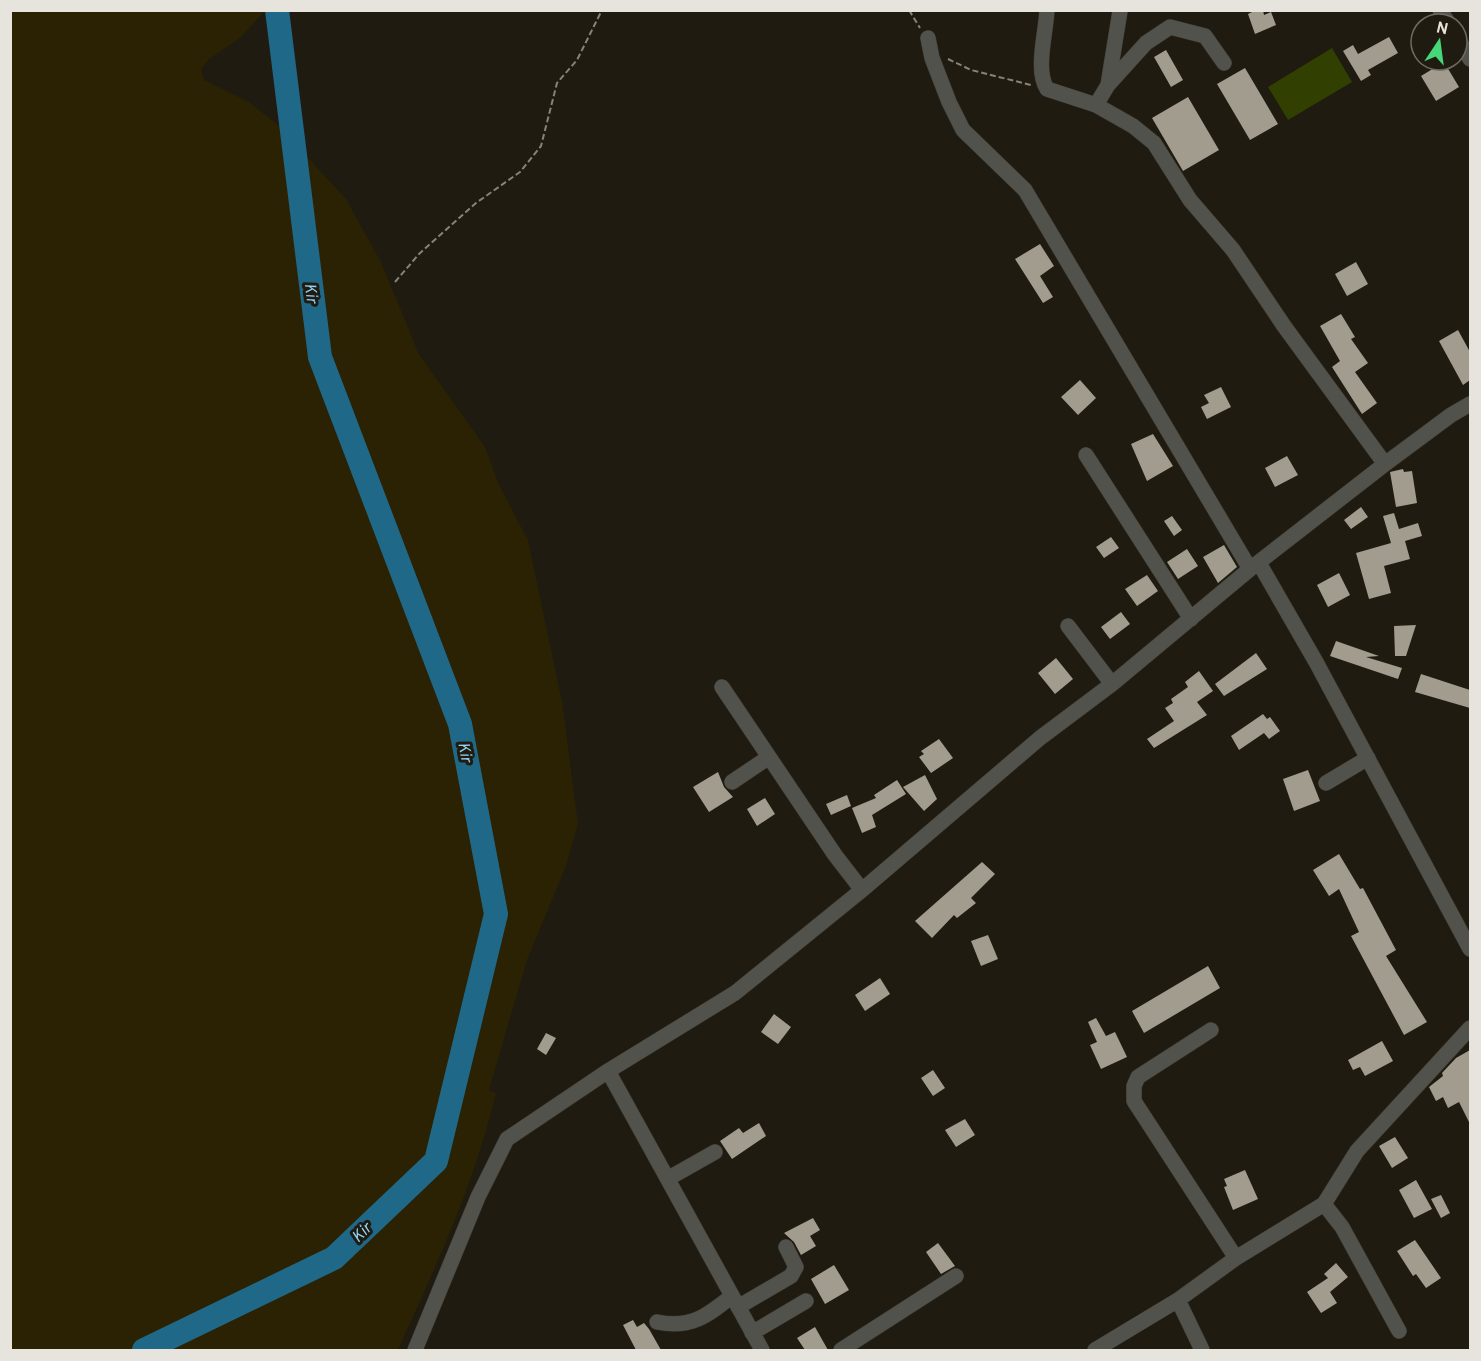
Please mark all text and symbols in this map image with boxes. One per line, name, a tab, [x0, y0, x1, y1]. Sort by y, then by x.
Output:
north arrow	[1409, 12, 1469, 72]
text: N	[1434, 18, 1450, 40]
water label: Kir	[299, 282, 321, 306]
water label: Kir	[452, 741, 476, 766]
water label: Kir	[348, 1218, 378, 1248]

